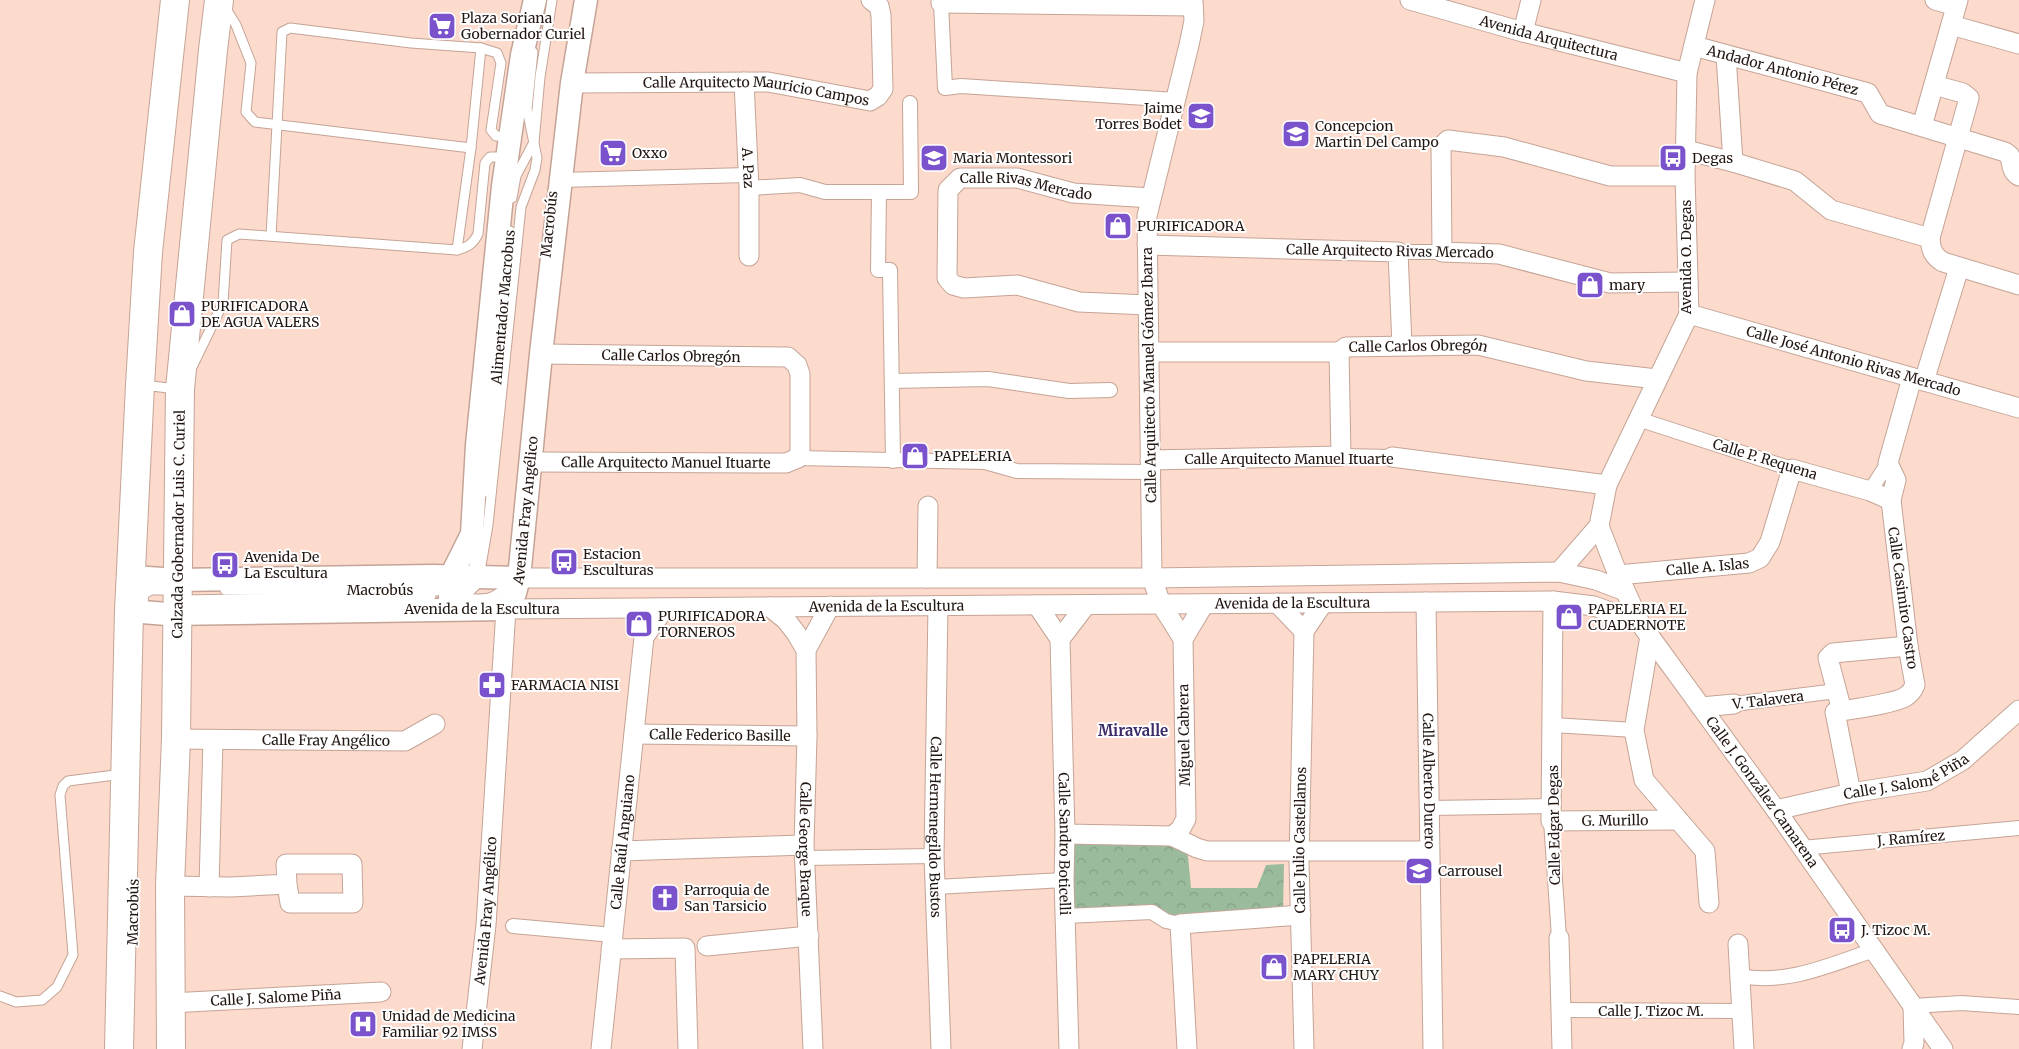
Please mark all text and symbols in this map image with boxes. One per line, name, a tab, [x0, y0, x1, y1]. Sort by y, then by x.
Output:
place label: Plaza Soriana Gobernador Curiel	[461, 9, 586, 43]
supermarket icon: Plaza Soriana Gobernador Curiel	[427, 11, 457, 41]
street label: Avenida Arquitectura	[1477, 11, 1620, 65]
street label: Andador Antonio Pérez	[1704, 41, 1861, 99]
street label: Calle Arquitecto Mauricio Campos	[643, 73, 871, 110]
place label: Jaime Torres Bodet	[1095, 99, 1183, 133]
school or university icon: Jaime Torres Bodet	[1186, 101, 1216, 131]
place label: Concepcion Martin Del Campo	[1315, 117, 1439, 151]
school or university icon: Concepcion Martin Del Campo	[1281, 119, 1311, 149]
supermarket icon: Oxxo	[598, 138, 628, 168]
school or university icon: Maria Montessori	[919, 143, 949, 173]
bus stop icon: Degas	[1658, 143, 1688, 173]
place label: Oxxo	[632, 144, 667, 162]
street label: A. Paz	[738, 146, 758, 189]
place label: Maria Montessori	[953, 149, 1073, 167]
place label: Degas	[1692, 149, 1733, 167]
street label: Calle Rivas Mercado	[960, 169, 1093, 203]
street label: Macrobús	[537, 190, 561, 258]
street label: Avenida O. Degas	[1677, 200, 1695, 315]
shop icon: PURIFICADORA	[1103, 211, 1133, 241]
place label: PURIFICADORA	[1137, 217, 1245, 235]
street label: Alimentador Macrobus	[487, 229, 519, 386]
street label: Calle Arquitecto Rivas Mercado	[1286, 240, 1494, 262]
street label: Calle Arquitecto Manuel Gómez Ibarra	[1138, 246, 1160, 503]
shop icon: mary	[1575, 270, 1605, 300]
place label: mary	[1609, 276, 1646, 294]
place label: PURIFICADORA DE AGUA VALERS	[201, 297, 319, 331]
shop icon: PURIFICADORA DE AGUA VALERS	[167, 299, 197, 329]
street label: Calle José Antonio Rivas Mercado	[1744, 322, 1963, 400]
street label: Calle Carlos Obregón	[1349, 336, 1490, 356]
street label: Calle Carlos Obregón	[601, 346, 741, 366]
street label: Calzada Gobernador Luis C. Curiel	[168, 409, 189, 639]
street label: Avenida Fray Angélico	[508, 435, 542, 588]
street label: Calle P. Requena	[1711, 435, 1820, 484]
shop icon: PAPELERIA	[900, 441, 930, 471]
place label: PAPELERIA	[934, 447, 1012, 465]
street label: Calle Arquitecto Manuel Ituarte	[1184, 450, 1394, 468]
street label: Calle Arquitecto Manuel Ituarte	[561, 453, 771, 472]
street label: Calle Casimiro Castro	[1884, 526, 1922, 670]
place label: Estacion Esculturas	[583, 545, 654, 579]
bus stop icon: Estacion Esculturas	[549, 547, 579, 577]
place label: Avenida De La Escultura	[243, 548, 328, 582]
bus stop icon: Avenida De La Escultura	[210, 550, 240, 580]
street label: Calle A. Islas	[1665, 554, 1750, 580]
street label: Macrobús	[347, 581, 413, 599]
street label: Avenida de la Escultura	[1214, 593, 1371, 613]
street label: Avenida de la Escultura	[808, 596, 965, 616]
street label: Avenida de la Escultura	[403, 600, 560, 618]
place label: PAPELERIA EL CUADERNOTE	[1588, 600, 1687, 634]
shop icon: PAPELERIA EL CUADERNOTE	[1554, 602, 1584, 632]
place label: PURIFICADORA TORNEROS	[658, 607, 766, 641]
shop icon: PURIFICADORA TORNEROS	[624, 609, 654, 639]
pharmacy icon: FARMACIA NISI	[477, 670, 507, 700]
place label: FARMACIA NISI	[511, 676, 619, 694]
street label: Miguel Cabrera	[1174, 683, 1194, 786]
street label: V. Talavera	[1730, 687, 1805, 713]
street label: Calle Alberto Durero	[1419, 713, 1439, 849]
street label: Calle J. González Camarena	[1702, 713, 1823, 872]
district label: Miravalle	[1098, 721, 1168, 740]
street label: Calle Federico Basille	[649, 725, 791, 745]
street label: Calle Fray Angélico	[262, 731, 390, 750]
street label: Calle Hermenegildo Bustos	[925, 736, 945, 918]
street label: Calle J. Salomé Piña	[1842, 750, 1973, 803]
street label: Calle Edgar Degas	[1544, 765, 1564, 885]
street label: Calle Julio Castellanos	[1290, 766, 1310, 914]
street label: Calle Sandro Boticelli	[1054, 772, 1074, 916]
street label: Calle Raúl Anguiano	[607, 774, 639, 910]
street label: Calle George Braque	[795, 782, 816, 917]
street label: G. Murillo	[1582, 811, 1648, 830]
street label: J. Ramírez	[1875, 826, 1946, 850]
street label: Avenida Fray Angélico	[470, 836, 501, 987]
school or university icon: Carrousel	[1404, 856, 1434, 886]
place label: Carrousel	[1438, 862, 1503, 880]
street label: Macrobús	[123, 878, 143, 945]
place label: Parroquia de San Tarsicio	[684, 881, 769, 915]
church icon: Parroquia de San Tarsicio	[650, 883, 680, 913]
bus stop icon: J. Tizoc M.	[1827, 915, 1857, 945]
place label: J. Tizoc M.	[1860, 921, 1930, 939]
place label: PAPELERIA MARY CHUY	[1293, 950, 1380, 984]
shop icon: PAPELERIA MARY CHUY	[1259, 952, 1289, 982]
street label: Calle J. Salome Piña	[210, 985, 342, 1010]
street label: Calle J. Tizoc M.	[1598, 1002, 1704, 1020]
place label: Unidad de Medicina Familiar 92 IMSS	[382, 1007, 516, 1041]
hospital icon: Unidad de Medicina Familiar 92 IMSS	[348, 1009, 378, 1039]

